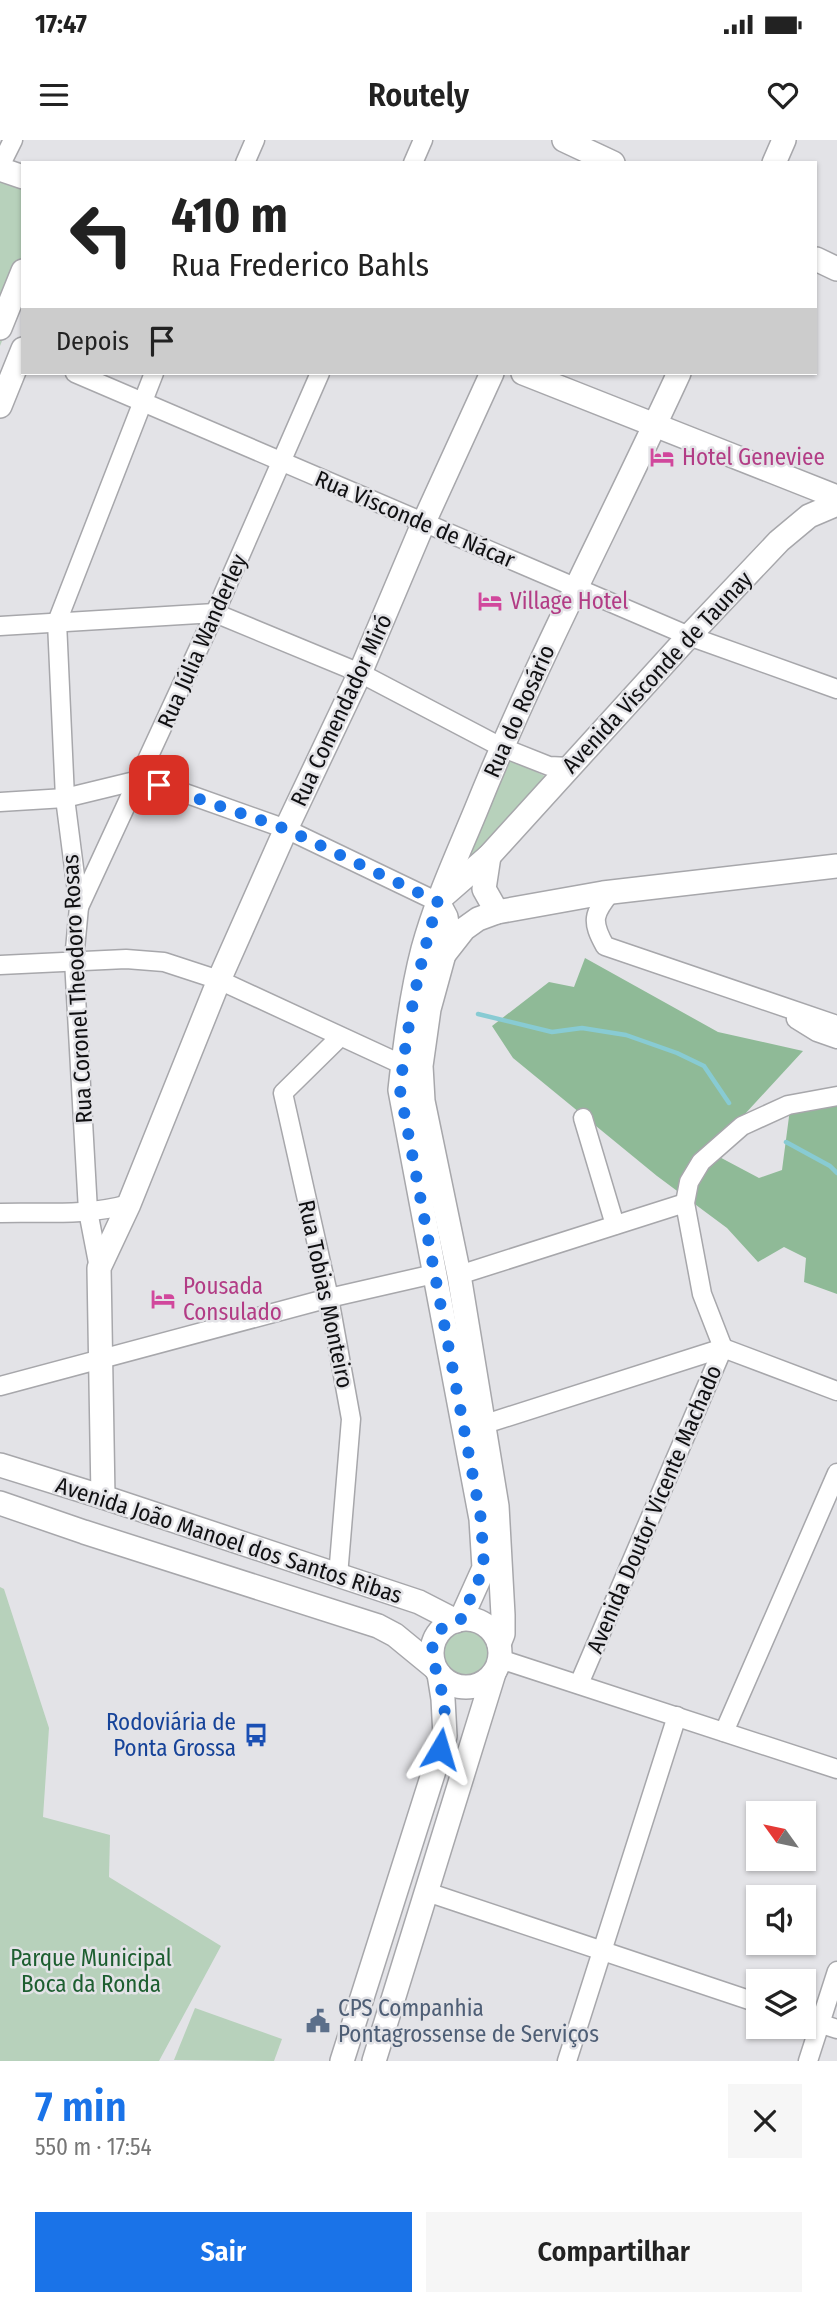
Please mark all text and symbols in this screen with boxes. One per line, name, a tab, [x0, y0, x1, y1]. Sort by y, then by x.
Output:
text: 17:47	[35, 9, 87, 40]
icon: menu	[35, 76, 73, 114]
text: Routely	[368, 76, 469, 114]
icon: heart	[764, 76, 802, 114]
text: 410 m	[171, 186, 288, 245]
icon: left	[56, 189, 147, 280]
text: Rua Frederico Bahls	[171, 246, 429, 284]
icon: arrive	[143, 322, 181, 360]
text: Depois	[56, 326, 129, 357]
hotel icon: Hotel Geneviee	[648, 443, 676, 471]
place label: Hotel Geneviee	[682, 443, 825, 471]
street label: Rua Visconde de Nácar	[311, 464, 519, 574]
street label: Rua Júlia Wanderley	[151, 549, 253, 732]
street label: Avenida Visconde de Taunay	[556, 565, 758, 779]
hotel icon: Village Hotel	[476, 587, 504, 615]
place label: Village Hotel	[510, 587, 628, 615]
street label: Rua Comendador Miró	[284, 609, 398, 811]
street label: Rua do Rosário	[477, 640, 561, 782]
pin	[129, 755, 189, 815]
icon: arrive	[140, 766, 178, 804]
street label: Rua Coronel Theodoro Rosas	[56, 854, 98, 1124]
street label: Rua Tobias Monteiro	[292, 1197, 360, 1391]
place label: Pousada Consulado	[183, 1272, 282, 1326]
hotel icon: Pousada Consulado	[149, 1285, 177, 1313]
street label: Avenida Doutor Vicente Machado	[580, 1361, 728, 1657]
street label: Avenida João Manoel dos Santos Ribas	[52, 1471, 406, 1609]
place label: Rodoviária de Ponta Grossa	[106, 1708, 236, 1762]
position arrow	[403, 1712, 477, 1786]
bus stop icon: Rodoviária de Ponta Grossa	[242, 1721, 270, 1749]
north arrow	[746, 1801, 816, 1871]
map controls	[746, 1801, 816, 2039]
button: sound	[746, 1885, 816, 1955]
park label: Parque Municipal Boca da Ronda	[10, 1944, 172, 1998]
button: layers	[746, 1969, 816, 2039]
place label: CPS Companhia Pontagrossense de Serviços	[338, 1994, 599, 2048]
public building icon: CPS Companhia Pontagrossense de Serviços	[304, 2007, 332, 2035]
text: 7 min	[35, 2082, 127, 2132]
button: close	[728, 2084, 802, 2158]
text: 550 m · 17:54	[35, 2133, 152, 2161]
button: Sair	[35, 2212, 412, 2292]
button: Compartilhar	[426, 2212, 802, 2292]

